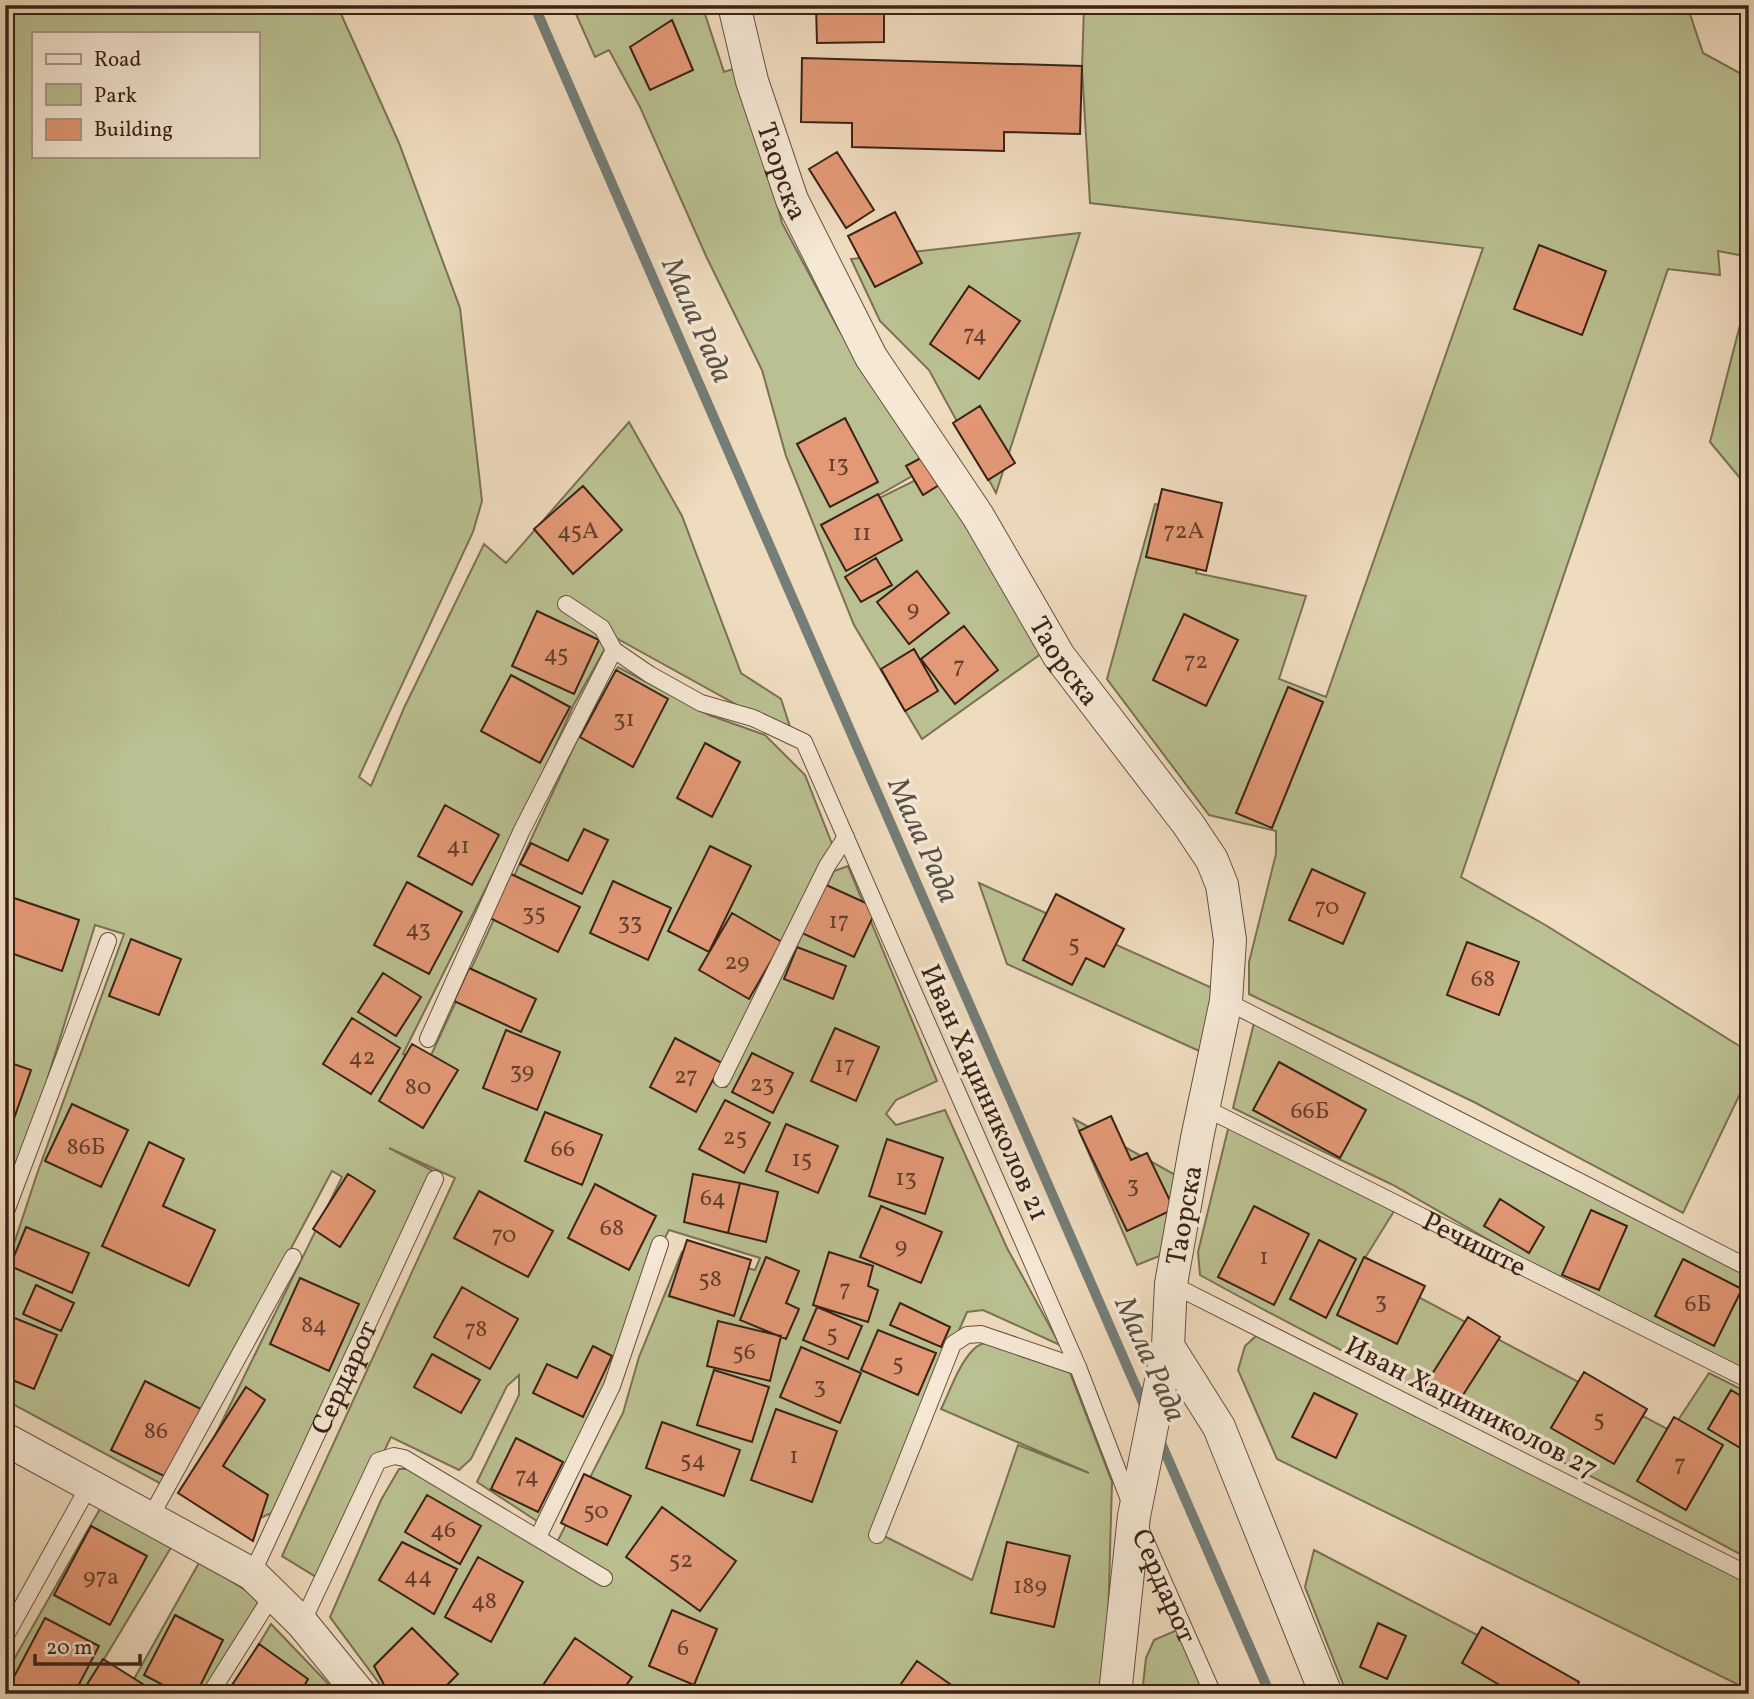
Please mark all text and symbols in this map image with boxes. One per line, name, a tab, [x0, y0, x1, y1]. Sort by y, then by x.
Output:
legend	[32, 32, 259, 158]
text: Road	[94, 46, 141, 75]
text: Park	[94, 82, 137, 111]
text: Building	[94, 116, 173, 145]
street label: Таорска	[745, 118, 816, 228]
water label: Мала Рада	[650, 251, 742, 390]
house number: 74	[963, 318, 987, 352]
house number: 13	[827, 448, 849, 482]
house number: 45А	[557, 515, 599, 549]
house number: 72А	[1164, 515, 1205, 549]
house number: 11	[853, 517, 871, 551]
house number: 9	[907, 593, 919, 627]
street label: Таорска	[1018, 610, 1108, 715]
house number: 45	[543, 638, 569, 672]
house number: 72	[1184, 645, 1208, 679]
house number: 7	[953, 650, 965, 684]
house number: 31	[613, 703, 635, 737]
water label: Мала Рада	[876, 771, 968, 910]
house number: 41	[446, 830, 470, 864]
house number: 70	[1314, 891, 1340, 925]
house number: 35	[522, 897, 546, 931]
house number: 17	[829, 905, 849, 939]
house number: 33	[618, 906, 642, 940]
house number: 43	[405, 913, 431, 947]
house number: 5	[1068, 928, 1080, 962]
house number: 29	[724, 946, 750, 980]
street label: Иван Хаџиниколов 21	[910, 958, 1058, 1228]
house number: 68	[1471, 963, 1495, 997]
house number: 42	[348, 1041, 376, 1075]
house number: 17	[835, 1049, 855, 1083]
house number: 39	[510, 1055, 534, 1089]
house number: 27	[674, 1060, 698, 1094]
house number: 23	[750, 1068, 774, 1102]
house number: 80	[405, 1071, 431, 1105]
house number: 66Б	[1290, 1095, 1330, 1129]
house number: 25	[723, 1121, 747, 1155]
house number: 86Б	[66, 1131, 106, 1165]
house number: 66	[551, 1133, 575, 1167]
house number: 15	[792, 1143, 812, 1177]
house number: 13	[895, 1162, 917, 1196]
street label: Таорска	[1157, 1162, 1213, 1269]
house number: 3	[1127, 1169, 1139, 1203]
house number: 64	[700, 1182, 726, 1216]
street label: Речиште	[1415, 1203, 1532, 1288]
house number: 68	[600, 1212, 624, 1246]
house number: 70	[491, 1219, 517, 1253]
house number: 9	[895, 1230, 907, 1264]
house number: 1	[1259, 1241, 1269, 1275]
house number: 58	[698, 1263, 722, 1297]
house number: 7	[839, 1273, 851, 1307]
house number: 3	[1375, 1285, 1387, 1319]
house number: 6Б	[1685, 1288, 1711, 1322]
water label: Мала Рада	[1103, 1290, 1195, 1429]
house number: 84	[301, 1309, 327, 1343]
house number: 78	[464, 1313, 488, 1347]
street label: Сердарот	[302, 1315, 389, 1441]
house number: 5	[826, 1318, 838, 1352]
street label: Иван Хаџиниколов 27	[1338, 1327, 1604, 1489]
house number: 56	[732, 1336, 756, 1370]
house number: 5	[892, 1347, 904, 1381]
house number: 3	[814, 1370, 826, 1404]
house number: 5	[1593, 1403, 1605, 1437]
house number: 86	[144, 1415, 168, 1449]
house number: 1	[789, 1440, 799, 1474]
house number: 54	[680, 1444, 706, 1478]
house number: 7	[1674, 1448, 1686, 1482]
house number: 74	[515, 1460, 539, 1494]
house number: 50	[583, 1495, 609, 1529]
house number: 46	[430, 1514, 456, 1548]
street label: Сердарот	[1121, 1523, 1205, 1650]
house number: 52	[669, 1544, 693, 1578]
house number: 44	[404, 1560, 432, 1594]
house number: 97а	[83, 1561, 119, 1595]
house number: 189	[1013, 1570, 1047, 1604]
house number: 48	[471, 1585, 497, 1619]
scale bar	[35, 1622, 140, 1666]
house number: 6	[677, 1632, 689, 1666]
text: 20 m	[46, 1634, 92, 1663]

